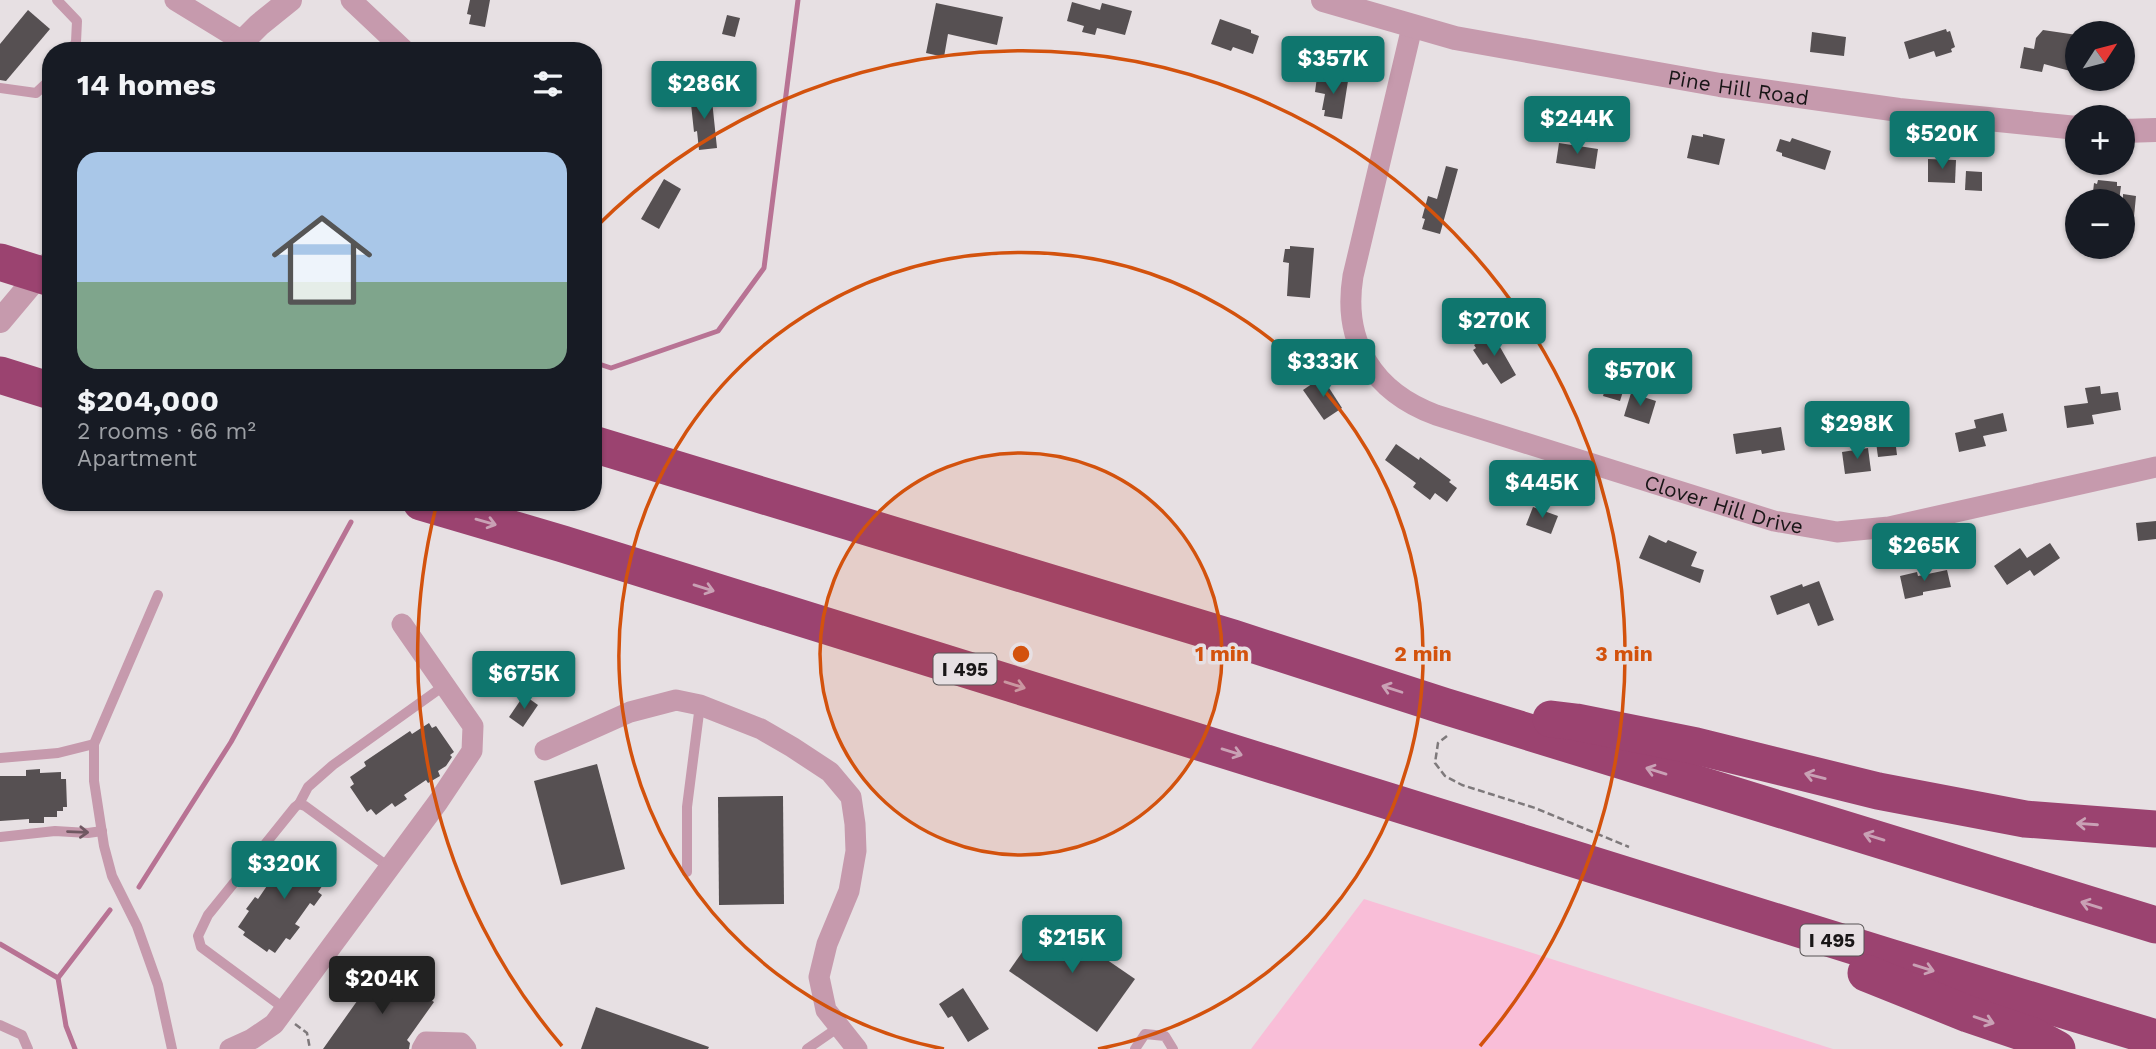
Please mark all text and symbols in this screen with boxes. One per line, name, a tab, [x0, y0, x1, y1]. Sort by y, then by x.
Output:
north arrow	[2065, 21, 2135, 91]
map controls	[2065, 21, 2135, 259]
pin: $357K	[1284, 36, 1382, 96]
text: $357K	[1297, 45, 1369, 72]
pin: $286K	[655, 61, 753, 121]
street label: Pine Hill Road	[1666, 63, 1811, 110]
icon: filters	[529, 65, 567, 103]
text: 14 homes	[77, 67, 216, 102]
text: $286K	[668, 70, 740, 97]
pin: $244K	[1528, 96, 1626, 156]
text: $244K	[1540, 105, 1614, 132]
button: +	[2065, 105, 2135, 175]
pin: $520K	[1893, 111, 1991, 171]
text: $520K	[1906, 120, 1978, 147]
button: −	[2065, 189, 2135, 259]
icon: home	[259, 197, 385, 323]
pin: $270K	[1445, 298, 1543, 358]
text: $270K	[1458, 307, 1530, 334]
pin: $333K	[1274, 340, 1372, 399]
text: $333K	[1287, 348, 1359, 375]
pin: $570K	[1591, 348, 1689, 408]
text: $570K	[1604, 357, 1676, 384]
text: $204,000	[77, 383, 219, 418]
pin: $298K	[1808, 402, 1906, 461]
text: $298K	[1821, 410, 1893, 437]
text: 2 rooms · 66 m²	[77, 418, 256, 445]
text: Apartment	[77, 445, 197, 472]
pin: $445K	[1493, 461, 1591, 520]
text: $445K	[1505, 469, 1579, 496]
street label: Clover Hill Drive	[1642, 469, 1805, 538]
one-way arrow	[475, 516, 497, 529]
pin: $265K	[1875, 524, 1973, 583]
text: $265K	[1888, 532, 1960, 559]
one-way arrow	[693, 583, 715, 596]
text: 1 min	[1195, 641, 1249, 666]
text: 2 min	[1394, 641, 1452, 666]
text: 3 min	[1595, 641, 1653, 666]
centre of rings	[1009, 642, 1033, 666]
pin: $675K	[475, 652, 573, 711]
road number: I 495	[934, 654, 996, 684]
text: $675K	[488, 660, 560, 687]
one-way arrow	[1003, 679, 1025, 692]
one-way arrow	[1381, 682, 1403, 695]
one-way arrow	[1221, 746, 1243, 759]
one-way arrow	[1645, 764, 1667, 777]
one-way arrow	[1804, 768, 1827, 782]
one-way arrow	[2076, 817, 2099, 830]
one-way arrow	[66, 826, 89, 839]
one-way arrow	[1863, 830, 1885, 843]
pin: $320K	[235, 842, 333, 901]
text: $320K	[248, 850, 320, 877]
one-way arrow	[2080, 897, 2102, 910]
pin: $215K	[1023, 916, 1121, 975]
text: $215K	[1038, 924, 1106, 951]
road number: I 495	[1800, 924, 1864, 956]
pin: $204K	[333, 956, 431, 1016]
one-way arrow	[1913, 963, 1935, 975]
text: $204K	[345, 965, 419, 992]
one-way arrow	[1973, 1015, 1995, 1027]

